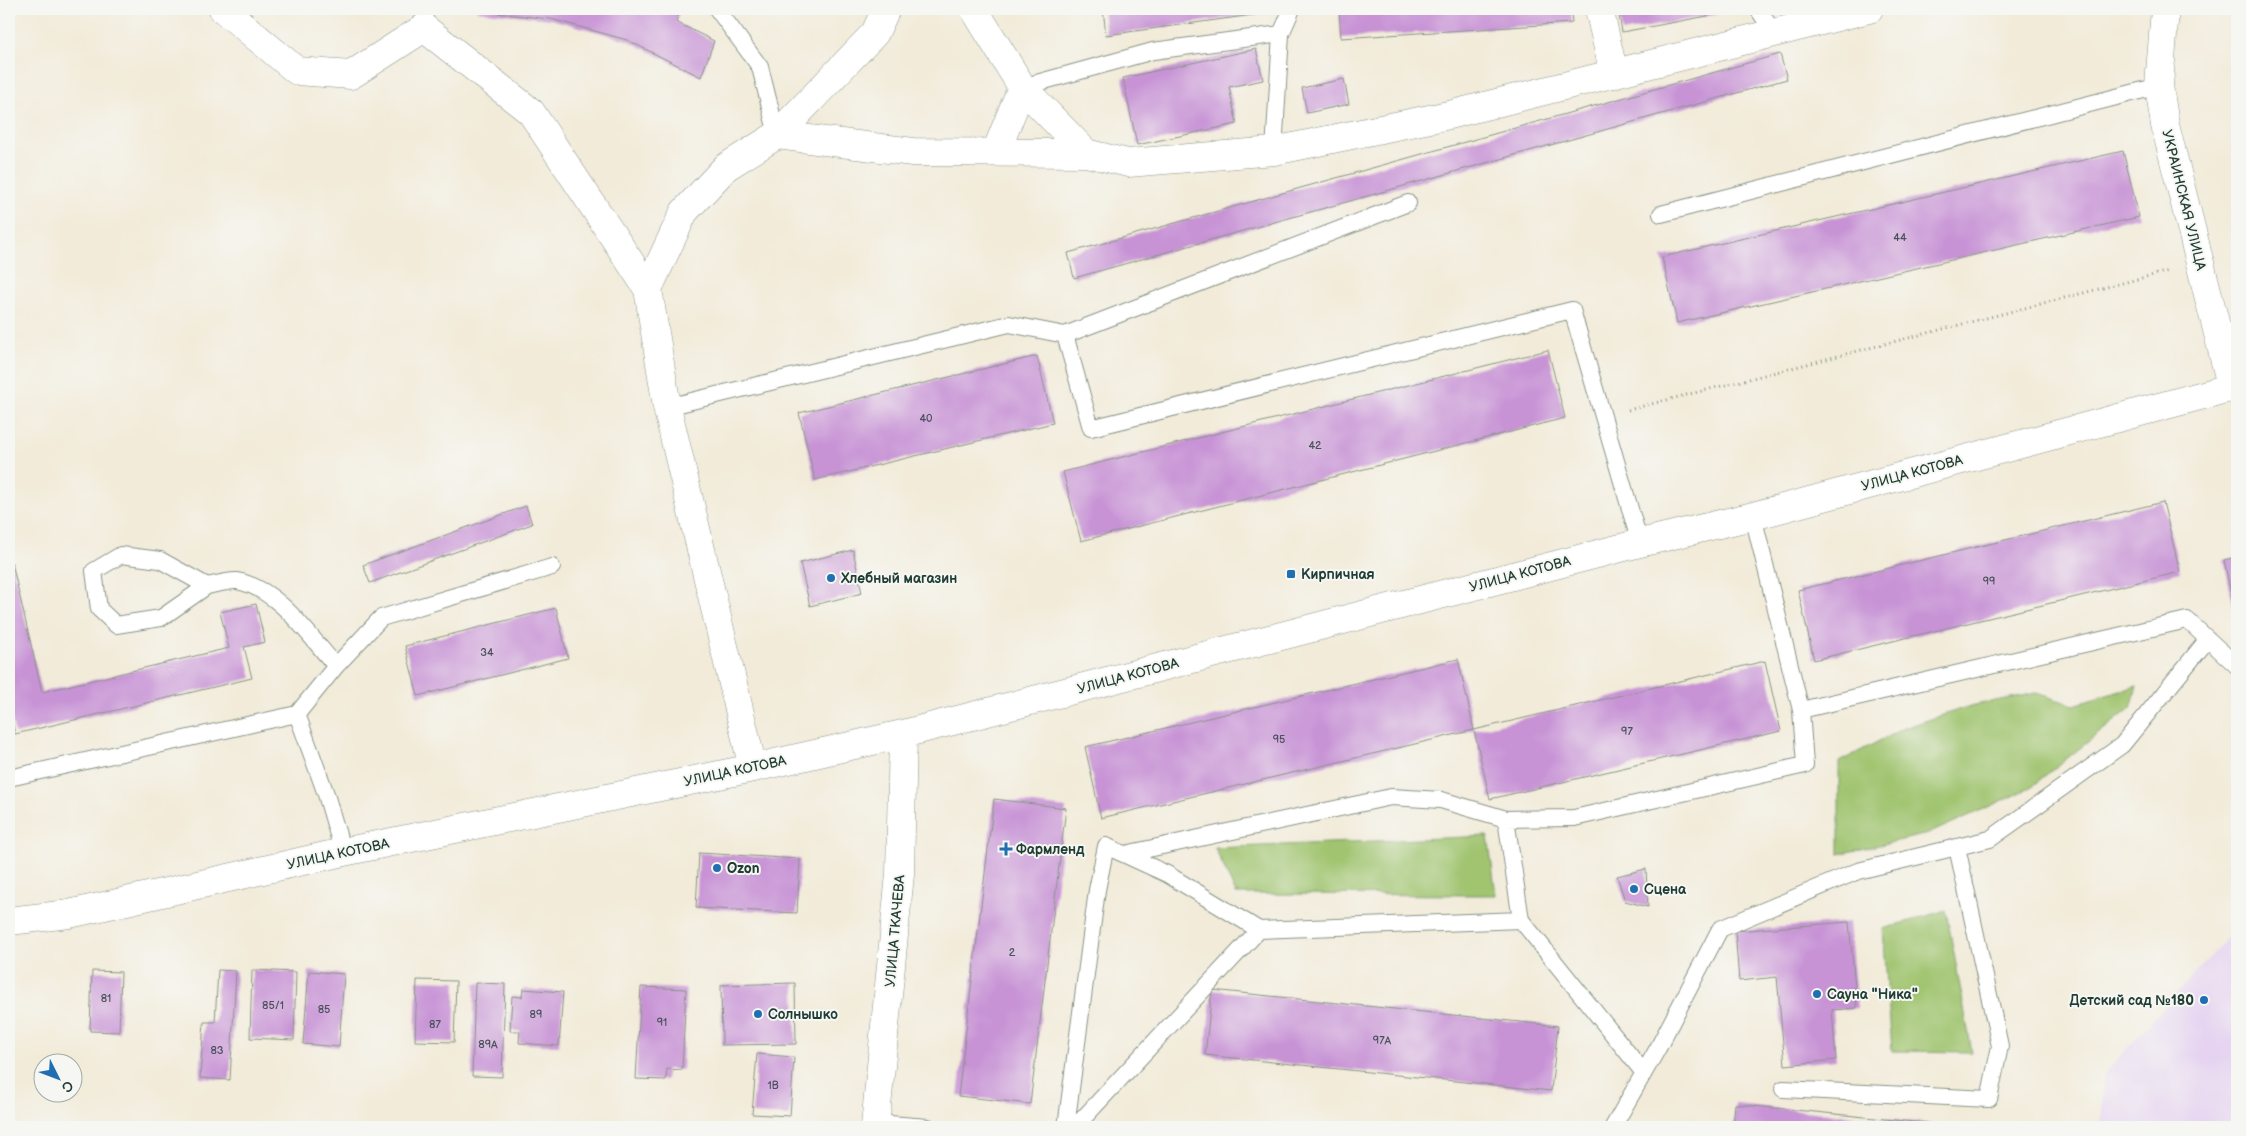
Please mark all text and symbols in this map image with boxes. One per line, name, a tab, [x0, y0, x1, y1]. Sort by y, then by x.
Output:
street label: УКРАИНСКАЯ УЛИЦА	[2158, 128, 2210, 273]
house number: 44	[1893, 231, 1907, 244]
house number: 40	[919, 412, 933, 425]
house number: 42	[1308, 439, 1322, 452]
street label: УЛИЦА КОТОВА	[1859, 451, 1965, 495]
street label: УЛИЦА КОТОВА	[1467, 552, 1573, 596]
place label: Кирпичная	[1301, 566, 1375, 583]
marker: Кирпичная	[1285, 568, 1297, 580]
place label: Хлебный магазин	[840, 570, 957, 587]
marker: Хлебный магазин	[825, 572, 837, 584]
house number: 99	[1983, 575, 1995, 588]
house number: 34	[480, 646, 494, 659]
street label: УЛИЦА КОТОВА	[1075, 654, 1181, 698]
house number: 97	[1621, 725, 1633, 738]
house number: 95	[1273, 733, 1285, 746]
street label: УЛИЦА КОТОВА	[682, 752, 788, 790]
street label: УЛИЦА КОТОВА	[285, 835, 391, 873]
place label: Фармленд	[1016, 841, 1085, 858]
marker: Фармленд	[1000, 843, 1012, 855]
place label: Ozon	[727, 860, 760, 877]
marker: Ozon	[711, 862, 723, 874]
street label: УЛИЦА ТКАЧЕВА	[882, 874, 908, 988]
place label: Сцена	[1644, 881, 1687, 898]
marker: Сцена	[1628, 883, 1640, 895]
house number: 2	[1009, 946, 1016, 959]
place label: Сауна "Ника"	[1827, 986, 1918, 1003]
marker: Сауна "Ника"	[1811, 988, 1823, 1000]
house number: 81	[101, 992, 111, 1005]
place label: Детский сад №180	[2070, 992, 2194, 1009]
marker: Детский сад №180	[2198, 994, 2210, 1006]
house number: 85/1	[262, 999, 284, 1012]
house number: 85	[318, 1003, 330, 1016]
place label: Солнышко	[768, 1006, 838, 1023]
house number: 89	[530, 1008, 542, 1021]
marker: Солнышко	[752, 1008, 764, 1020]
house number: 91	[657, 1016, 667, 1029]
house number: 87	[429, 1018, 441, 1031]
house number: 97А	[1373, 1034, 1392, 1047]
house number: 89А	[478, 1038, 498, 1051]
house number: 83	[210, 1044, 224, 1057]
north arrow	[32, 1054, 82, 1104]
text: С	[58, 1077, 77, 1096]
house number: 1В	[767, 1079, 779, 1092]

